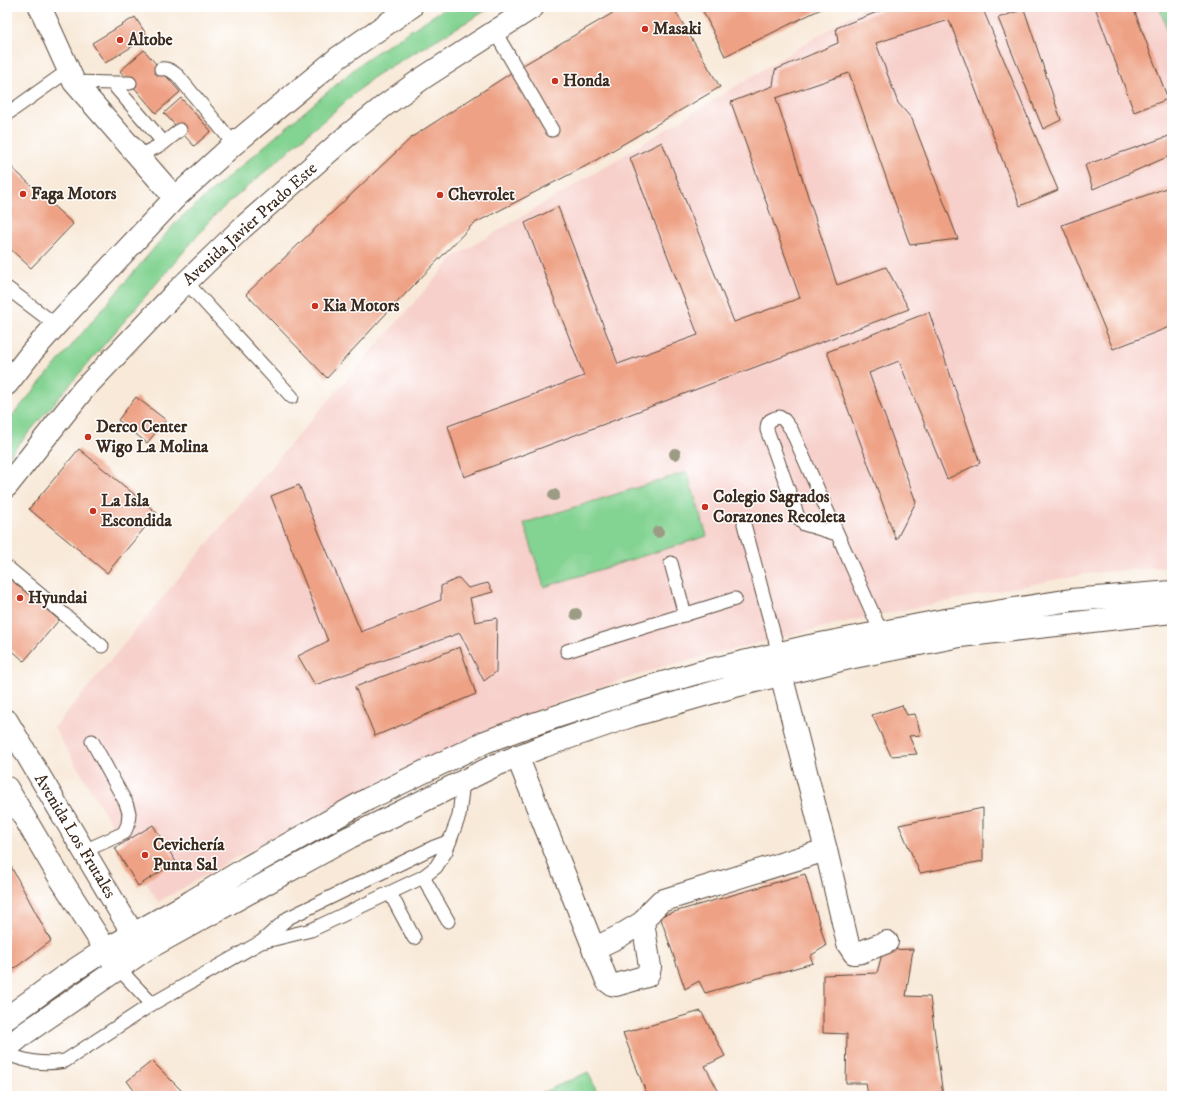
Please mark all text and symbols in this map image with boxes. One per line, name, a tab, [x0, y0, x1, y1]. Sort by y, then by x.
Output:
place label: Masaki	[653, 18, 702, 40]
marker: Masaki	[640, 24, 650, 34]
place label: Altobe	[127, 29, 173, 51]
marker: Altobe	[115, 35, 125, 45]
place label: Honda	[563, 70, 611, 92]
marker: Honda	[550, 76, 560, 86]
street label: Avenida Javier Prado Este	[178, 158, 322, 290]
place label: Faga Motors	[31, 183, 117, 205]
place label: Chevrolet	[448, 184, 515, 206]
marker: Faga Motors	[18, 189, 28, 199]
marker: Chevrolet	[435, 190, 445, 200]
place label: Kia Motors	[323, 295, 400, 317]
marker: Kia Motors	[310, 301, 320, 311]
place label: Derco Center Wigo La Molina	[95, 416, 209, 458]
marker: Derco Center Wigo La Molina	[83, 432, 93, 442]
place label: Colegio Sagrados Corazones Recoleta	[713, 486, 846, 528]
place label: La Isla Escondida	[101, 490, 172, 532]
marker: Colegio Sagrados Corazones Recoleta	[700, 502, 710, 512]
marker: La Isla Escondida	[88, 506, 98, 516]
place label: Hyundai	[28, 587, 88, 609]
marker: Hyundai	[15, 593, 25, 603]
street label: Avenida Los Frutales	[29, 769, 121, 903]
place label: Cevichería Punta Sal	[153, 834, 225, 876]
marker: Cevichería Punta Sal	[140, 850, 150, 860]

